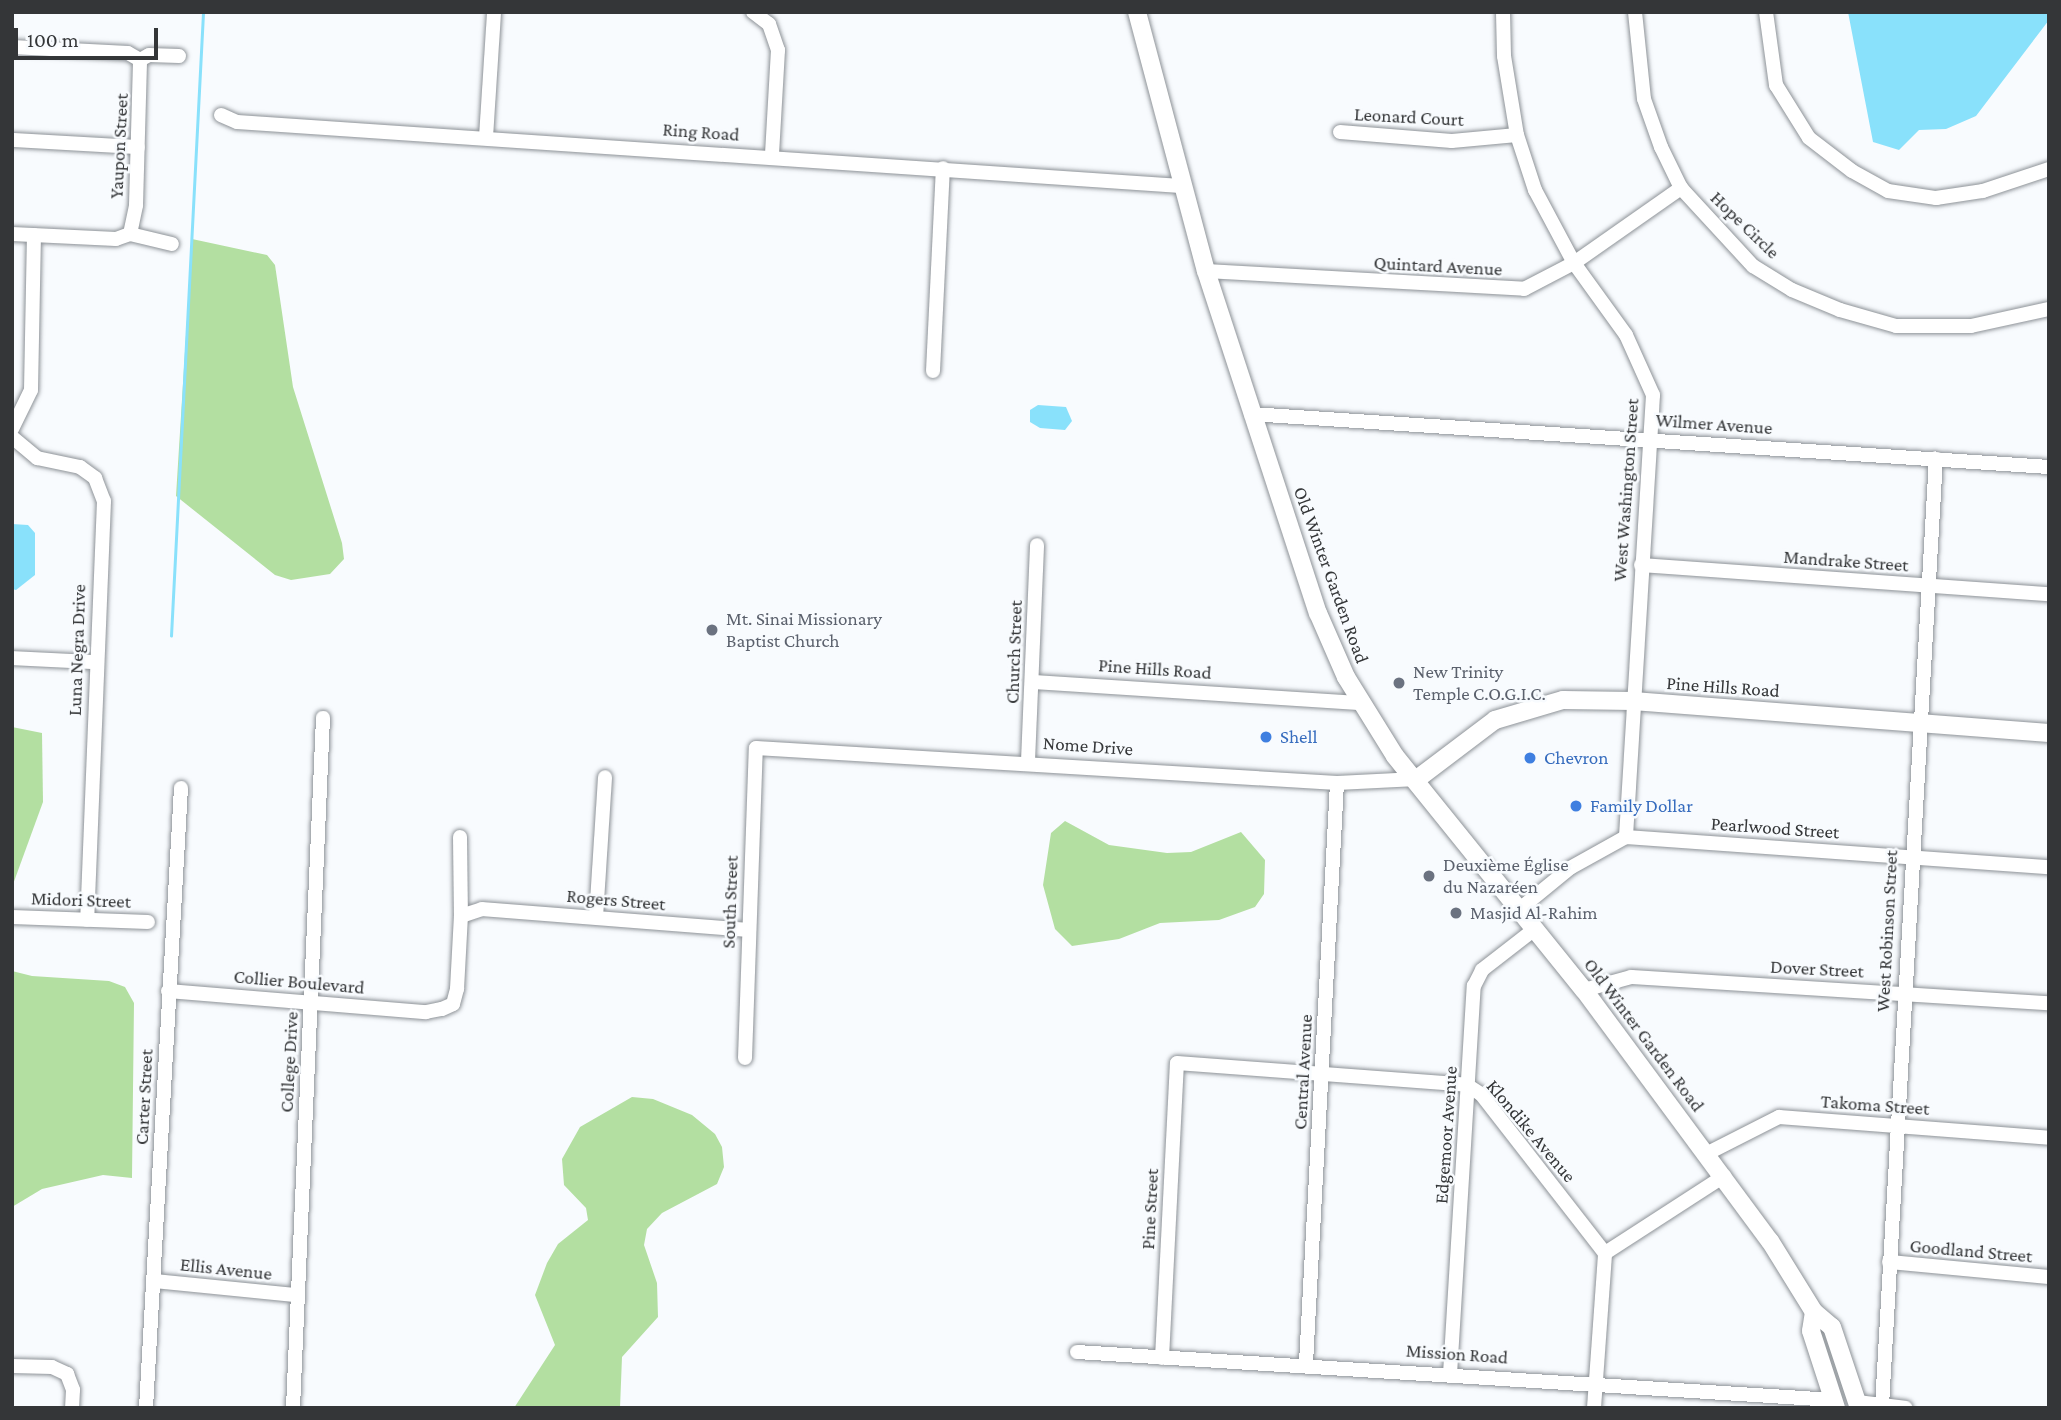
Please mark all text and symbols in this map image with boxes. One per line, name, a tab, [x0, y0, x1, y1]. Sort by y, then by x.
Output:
scale bar	[18, 14, 161, 58]
text: 100 m	[27, 28, 79, 52]
street label: Yaupon Street	[105, 93, 133, 199]
street label: Leonard Court	[1354, 103, 1464, 131]
street label: Ring Road	[662, 118, 740, 146]
street label: Hope Circle	[1706, 186, 1784, 264]
street label: Quintard Avenue	[1373, 251, 1503, 281]
street label: West Washington Street	[1608, 398, 1644, 582]
street label: Wilmer Avenue	[1655, 409, 1773, 439]
street label: Old Winter Garden Road	[1288, 484, 1374, 666]
street label: Mandrake Street	[1783, 545, 1909, 577]
street label: Luna Negra Drive	[63, 584, 91, 716]
street label: Church Street	[1001, 600, 1027, 704]
place label: Mt. Sinai Missionary Baptist Church	[726, 608, 882, 652]
marker: Mt. Sinai Missionary Baptist Church	[704, 622, 720, 638]
street label: Pine Hills Road	[1098, 654, 1212, 684]
place label: New Trinity Temple C.O.G.I.C.	[1413, 661, 1546, 705]
street label: Pine Hills Road	[1666, 672, 1780, 702]
marker: New Trinity Temple C.O.G.I.C.	[1391, 675, 1407, 691]
place label: Shell	[1280, 726, 1317, 748]
marker: Shell	[1258, 729, 1274, 745]
street label: Nome Drive	[1042, 731, 1134, 761]
place label: Chevron	[1544, 747, 1608, 769]
marker: Chevron	[1522, 750, 1538, 766]
place label: Family Dollar	[1590, 795, 1693, 817]
marker: Family Dollar	[1568, 798, 1584, 814]
street label: Pearlwood Street	[1710, 812, 1840, 844]
street label: West Robinson Street	[1871, 849, 1903, 1013]
place label: Deuxième Église du Nazaréen	[1443, 854, 1569, 898]
street label: South Street	[717, 855, 743, 949]
marker: Deuxième Église du Nazaréen	[1421, 868, 1437, 884]
street label: Rogers Street	[566, 884, 666, 916]
street label: Midori Street	[31, 887, 131, 913]
place label: Masjid Al-Rahim	[1470, 902, 1598, 924]
marker: Masjid Al-Rahim	[1448, 905, 1464, 921]
street label: Old Winter Garden Road	[1579, 954, 1709, 1116]
street label: Dover Street	[1770, 955, 1864, 983]
street label: Collier Boulevard	[233, 965, 365, 999]
street label: College Drive	[275, 1011, 303, 1113]
street label: Central Avenue	[1289, 1014, 1317, 1130]
street label: Carter Street	[130, 1048, 158, 1146]
street label: Edgemoor Avenue	[1430, 1065, 1462, 1205]
street label: Klondike Avenue	[1481, 1075, 1581, 1187]
street label: Takoma Street	[1820, 1090, 1930, 1120]
street label: Pine Street	[1136, 1168, 1164, 1250]
street label: Goodland Street	[1909, 1234, 2033, 1268]
street label: Ellis Avenue	[179, 1253, 273, 1285]
street label: Mission Road	[1405, 1339, 1509, 1369]

